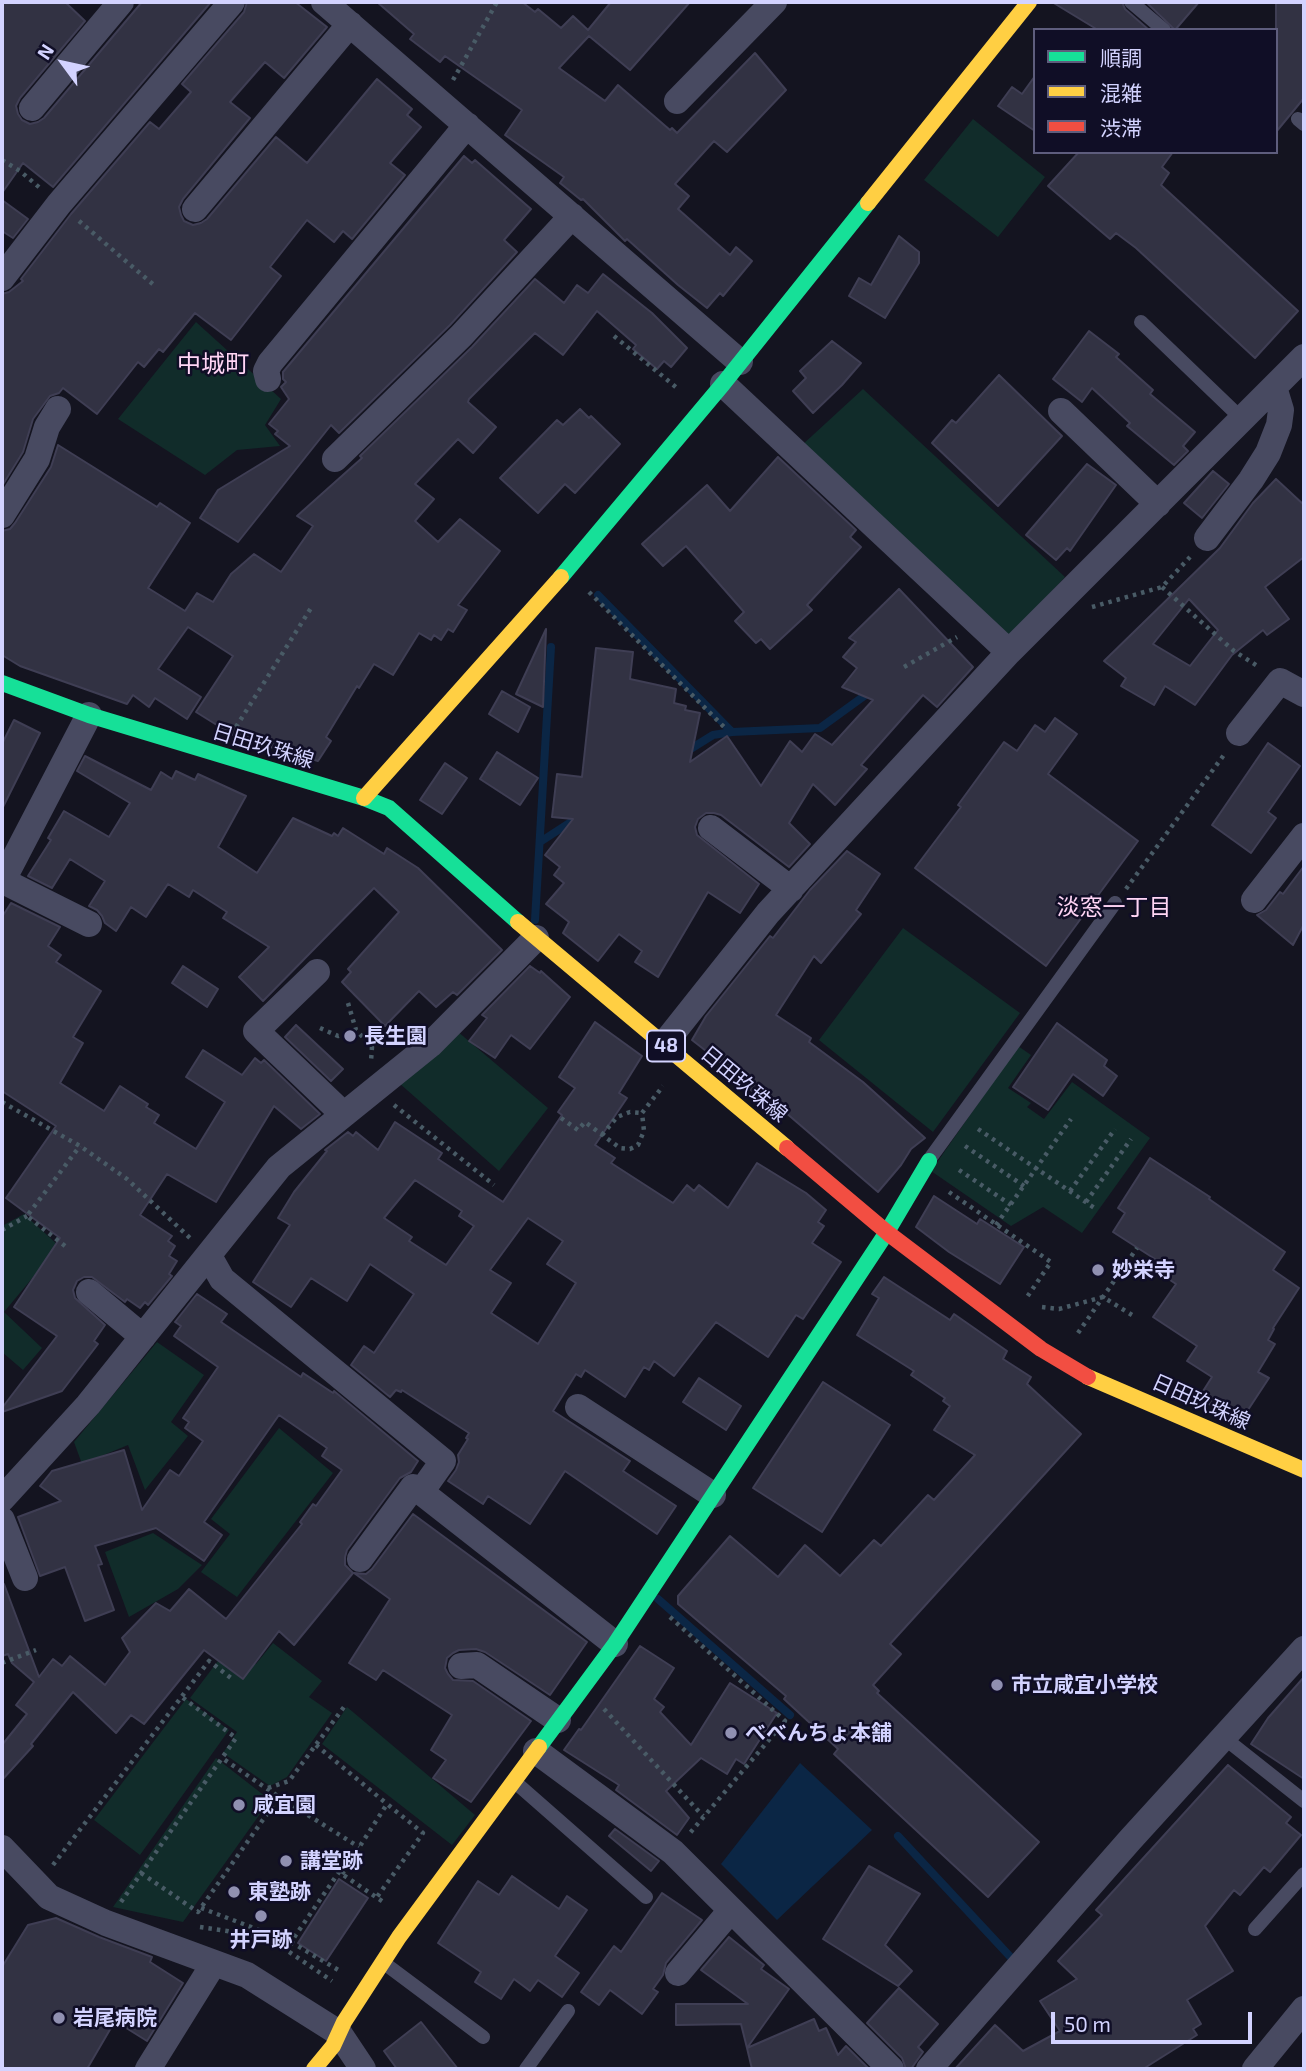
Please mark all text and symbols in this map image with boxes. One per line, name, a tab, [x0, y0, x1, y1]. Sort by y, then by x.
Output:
north arrow	[28, 28, 98, 98]
legend	[1033, 28, 1278, 154]
text: N	[32, 39, 58, 63]
text: 順調	[1100, 45, 1142, 70]
text: 混雑	[1100, 80, 1142, 105]
text: 渋滞	[1100, 115, 1142, 140]
district label: 中城町	[177, 350, 249, 378]
street label: 日田玖珠線	[209, 719, 317, 773]
district label: 淡窓一丁目	[1057, 893, 1171, 921]
place label: 長生園	[364, 1023, 427, 1049]
marker: 長生園	[342, 1028, 358, 1044]
road number: 48	[647, 1030, 685, 1062]
street label: 日田玖珠線	[696, 1041, 792, 1127]
place label: 妙栄寺	[1112, 1257, 1175, 1283]
marker: 妙栄寺	[1090, 1262, 1106, 1278]
street label: 日田玖珠線	[1148, 1369, 1254, 1435]
place label: 市立咸宜小学校	[1011, 1672, 1158, 1698]
marker: 市立咸宜小学校	[989, 1677, 1005, 1693]
place label: べべんちょ本舗	[745, 1720, 892, 1746]
marker: べべんちょ本舗	[723, 1725, 739, 1741]
place label: 咸宜園	[253, 1792, 316, 1818]
marker: 咸宜園	[231, 1797, 247, 1813]
place label: 講堂跡	[300, 1848, 363, 1874]
marker: 講堂跡	[278, 1853, 294, 1869]
place label: 東塾跡	[248, 1879, 311, 1905]
marker: 東塾跡	[226, 1884, 242, 1900]
marker: 井戸跡	[253, 1908, 269, 1924]
place label: 井戸跡	[230, 1927, 292, 1953]
scale bar	[1054, 1997, 1255, 2041]
place label: 岩尾病院	[73, 2005, 157, 2031]
marker: 岩尾病院	[51, 2010, 67, 2026]
text: 50 m	[1064, 2011, 1111, 2036]

